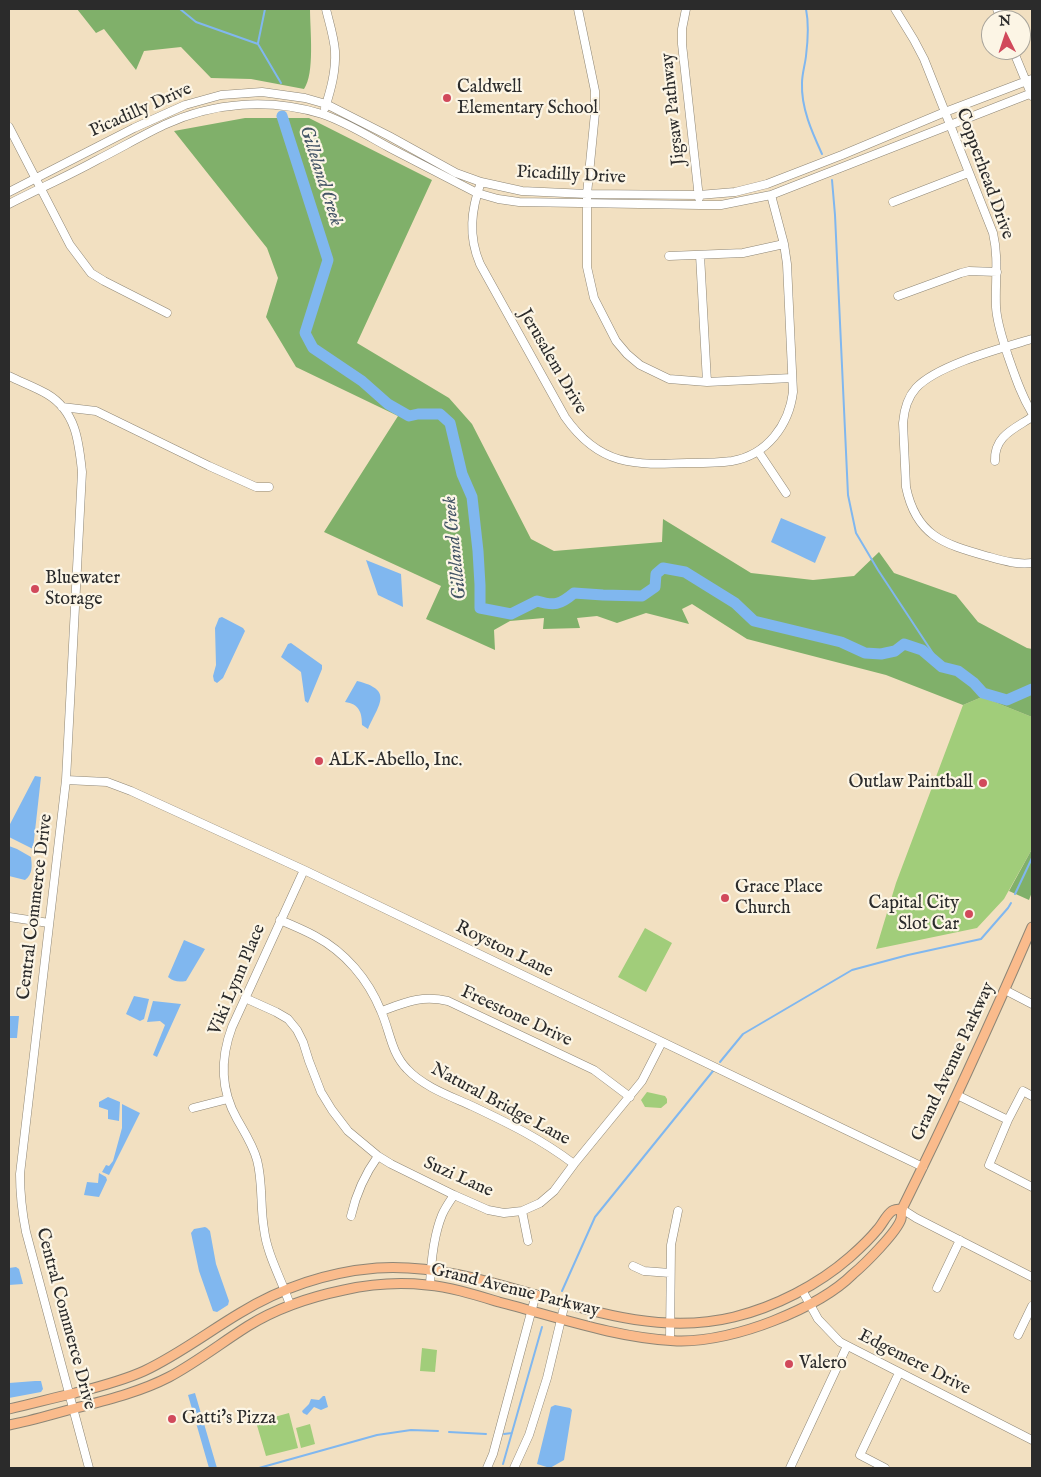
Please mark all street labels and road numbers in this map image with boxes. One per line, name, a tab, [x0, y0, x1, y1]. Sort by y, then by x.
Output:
street label: Jigsaw Pathway	[657, 52, 691, 166]
street label: Picadilly Drive	[87, 79, 195, 143]
street label: Copperhead Drive	[950, 106, 1018, 242]
street label: Picadilly Drive	[516, 162, 626, 190]
street label: Jerusalem Drive	[513, 305, 591, 419]
street label: Central Commerce Drive	[14, 813, 58, 1001]
street label: Royston Lane	[452, 917, 556, 983]
street label: Viki Lynn Place	[205, 921, 271, 1039]
street label: Grand Avenue Parkway	[908, 979, 1000, 1145]
street label: Freestone Drive	[457, 982, 575, 1052]
street label: Natural Bridge Lane	[427, 1059, 573, 1151]
street label: Suzi Lane	[420, 1153, 496, 1203]
street label: Central Commerce Drive	[30, 1226, 100, 1412]
street label: Grand Avenue Parkway	[428, 1260, 602, 1322]
street label: Edgemere Drive	[854, 1325, 974, 1401]

